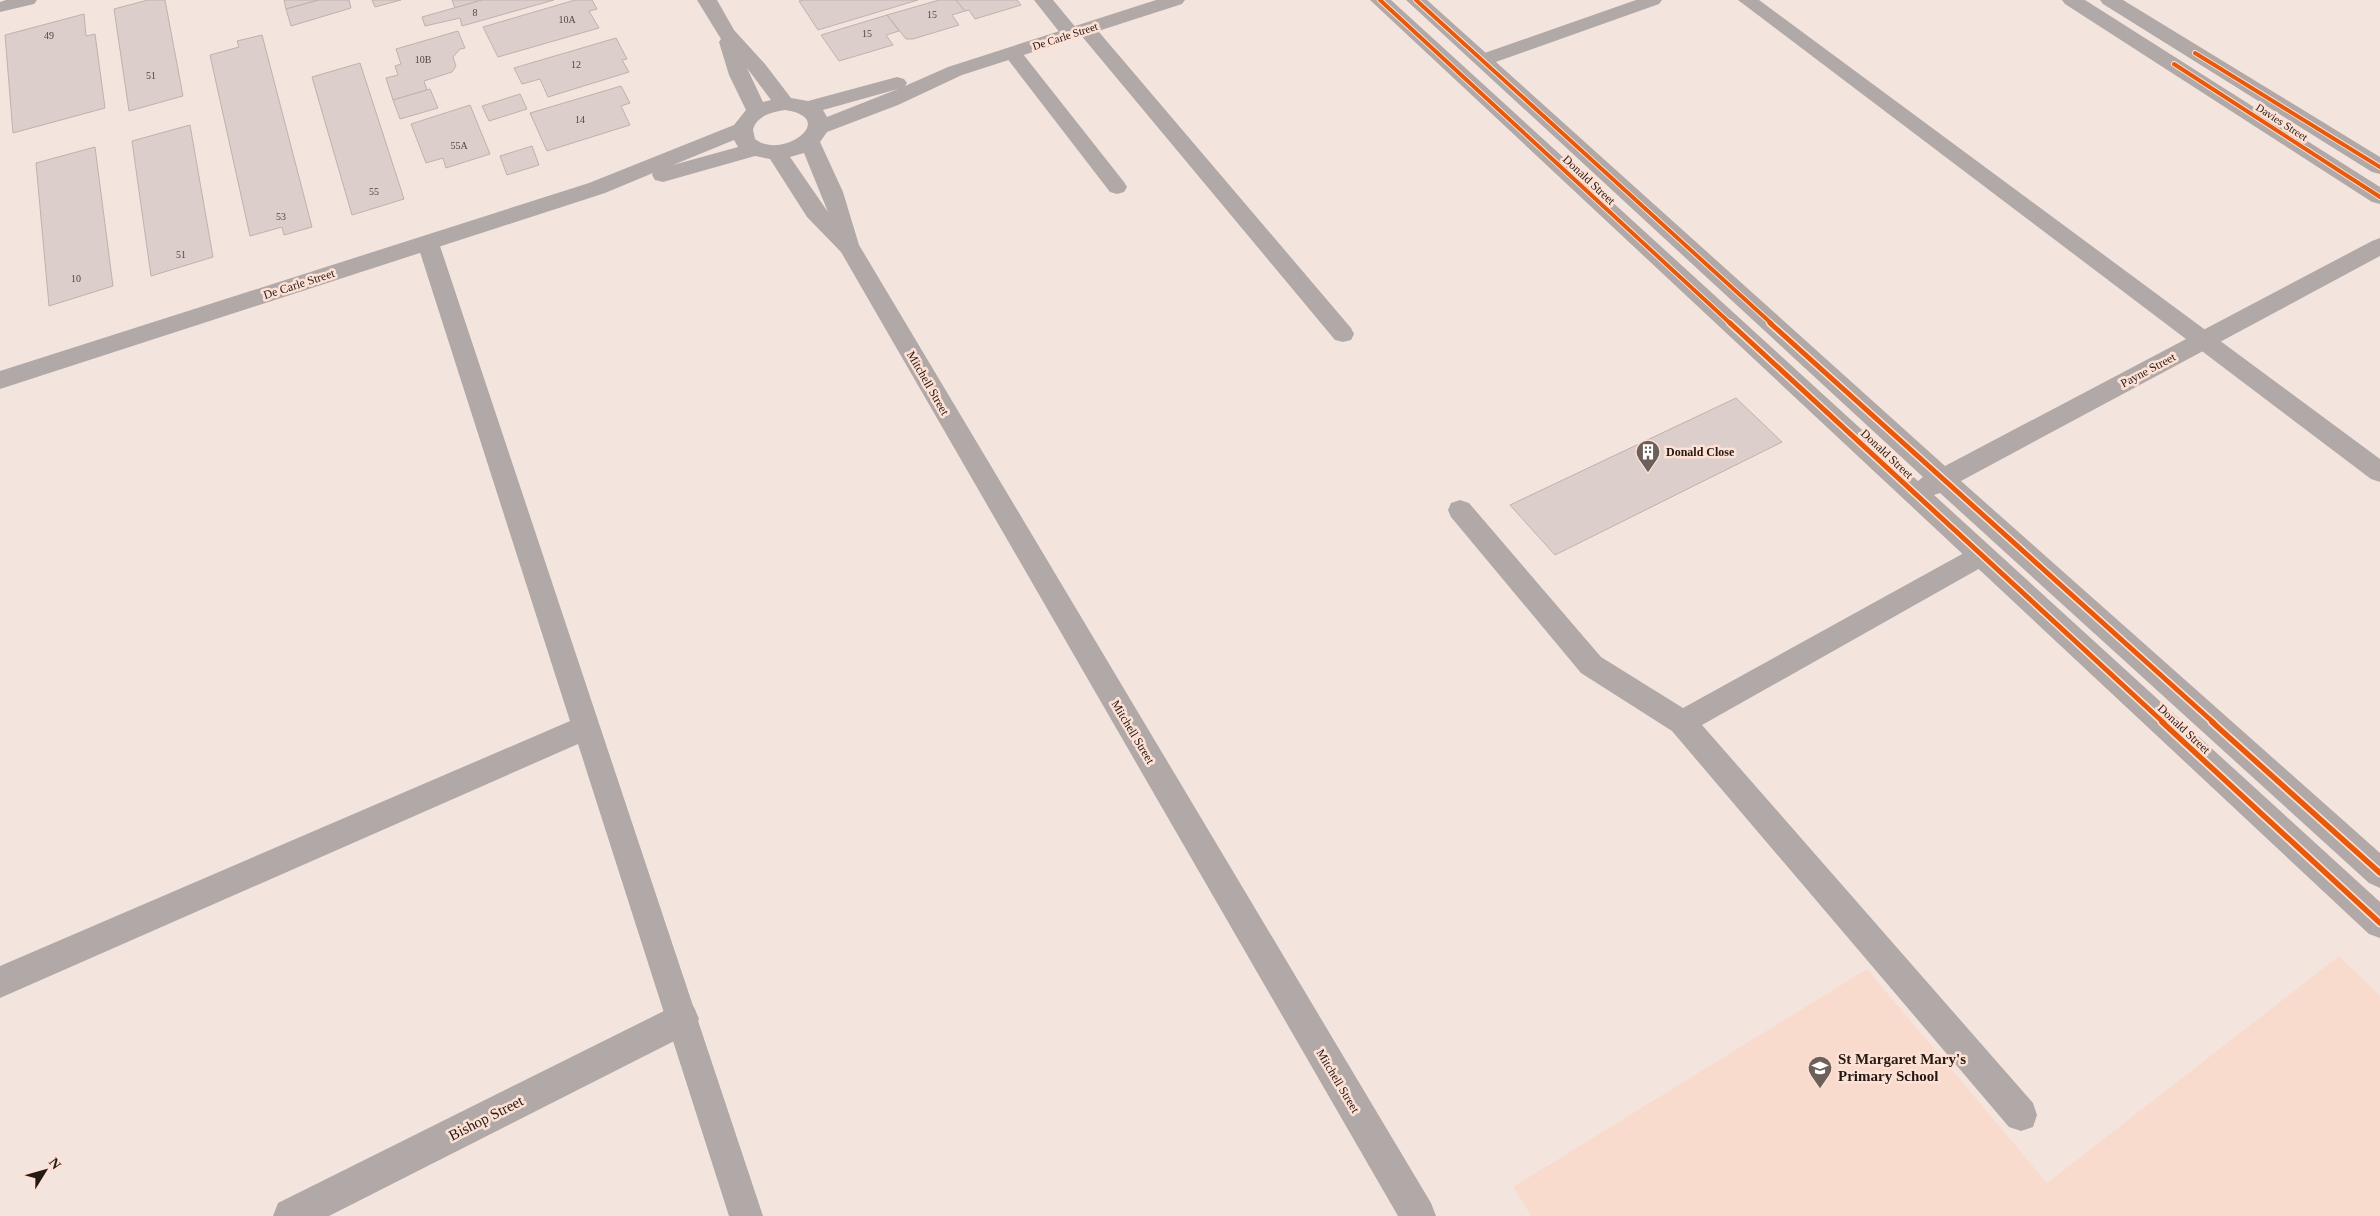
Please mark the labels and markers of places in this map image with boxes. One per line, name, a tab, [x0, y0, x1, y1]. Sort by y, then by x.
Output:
building icon: Donald Close	[1635, 439, 1661, 473]
place label: Donald Close	[1666, 445, 1735, 459]
place label: St Margaret Mary's Primary School	[1838, 1051, 1966, 1084]
school or university icon: St Margaret Mary's Primary School	[1807, 1055, 1833, 1089]

